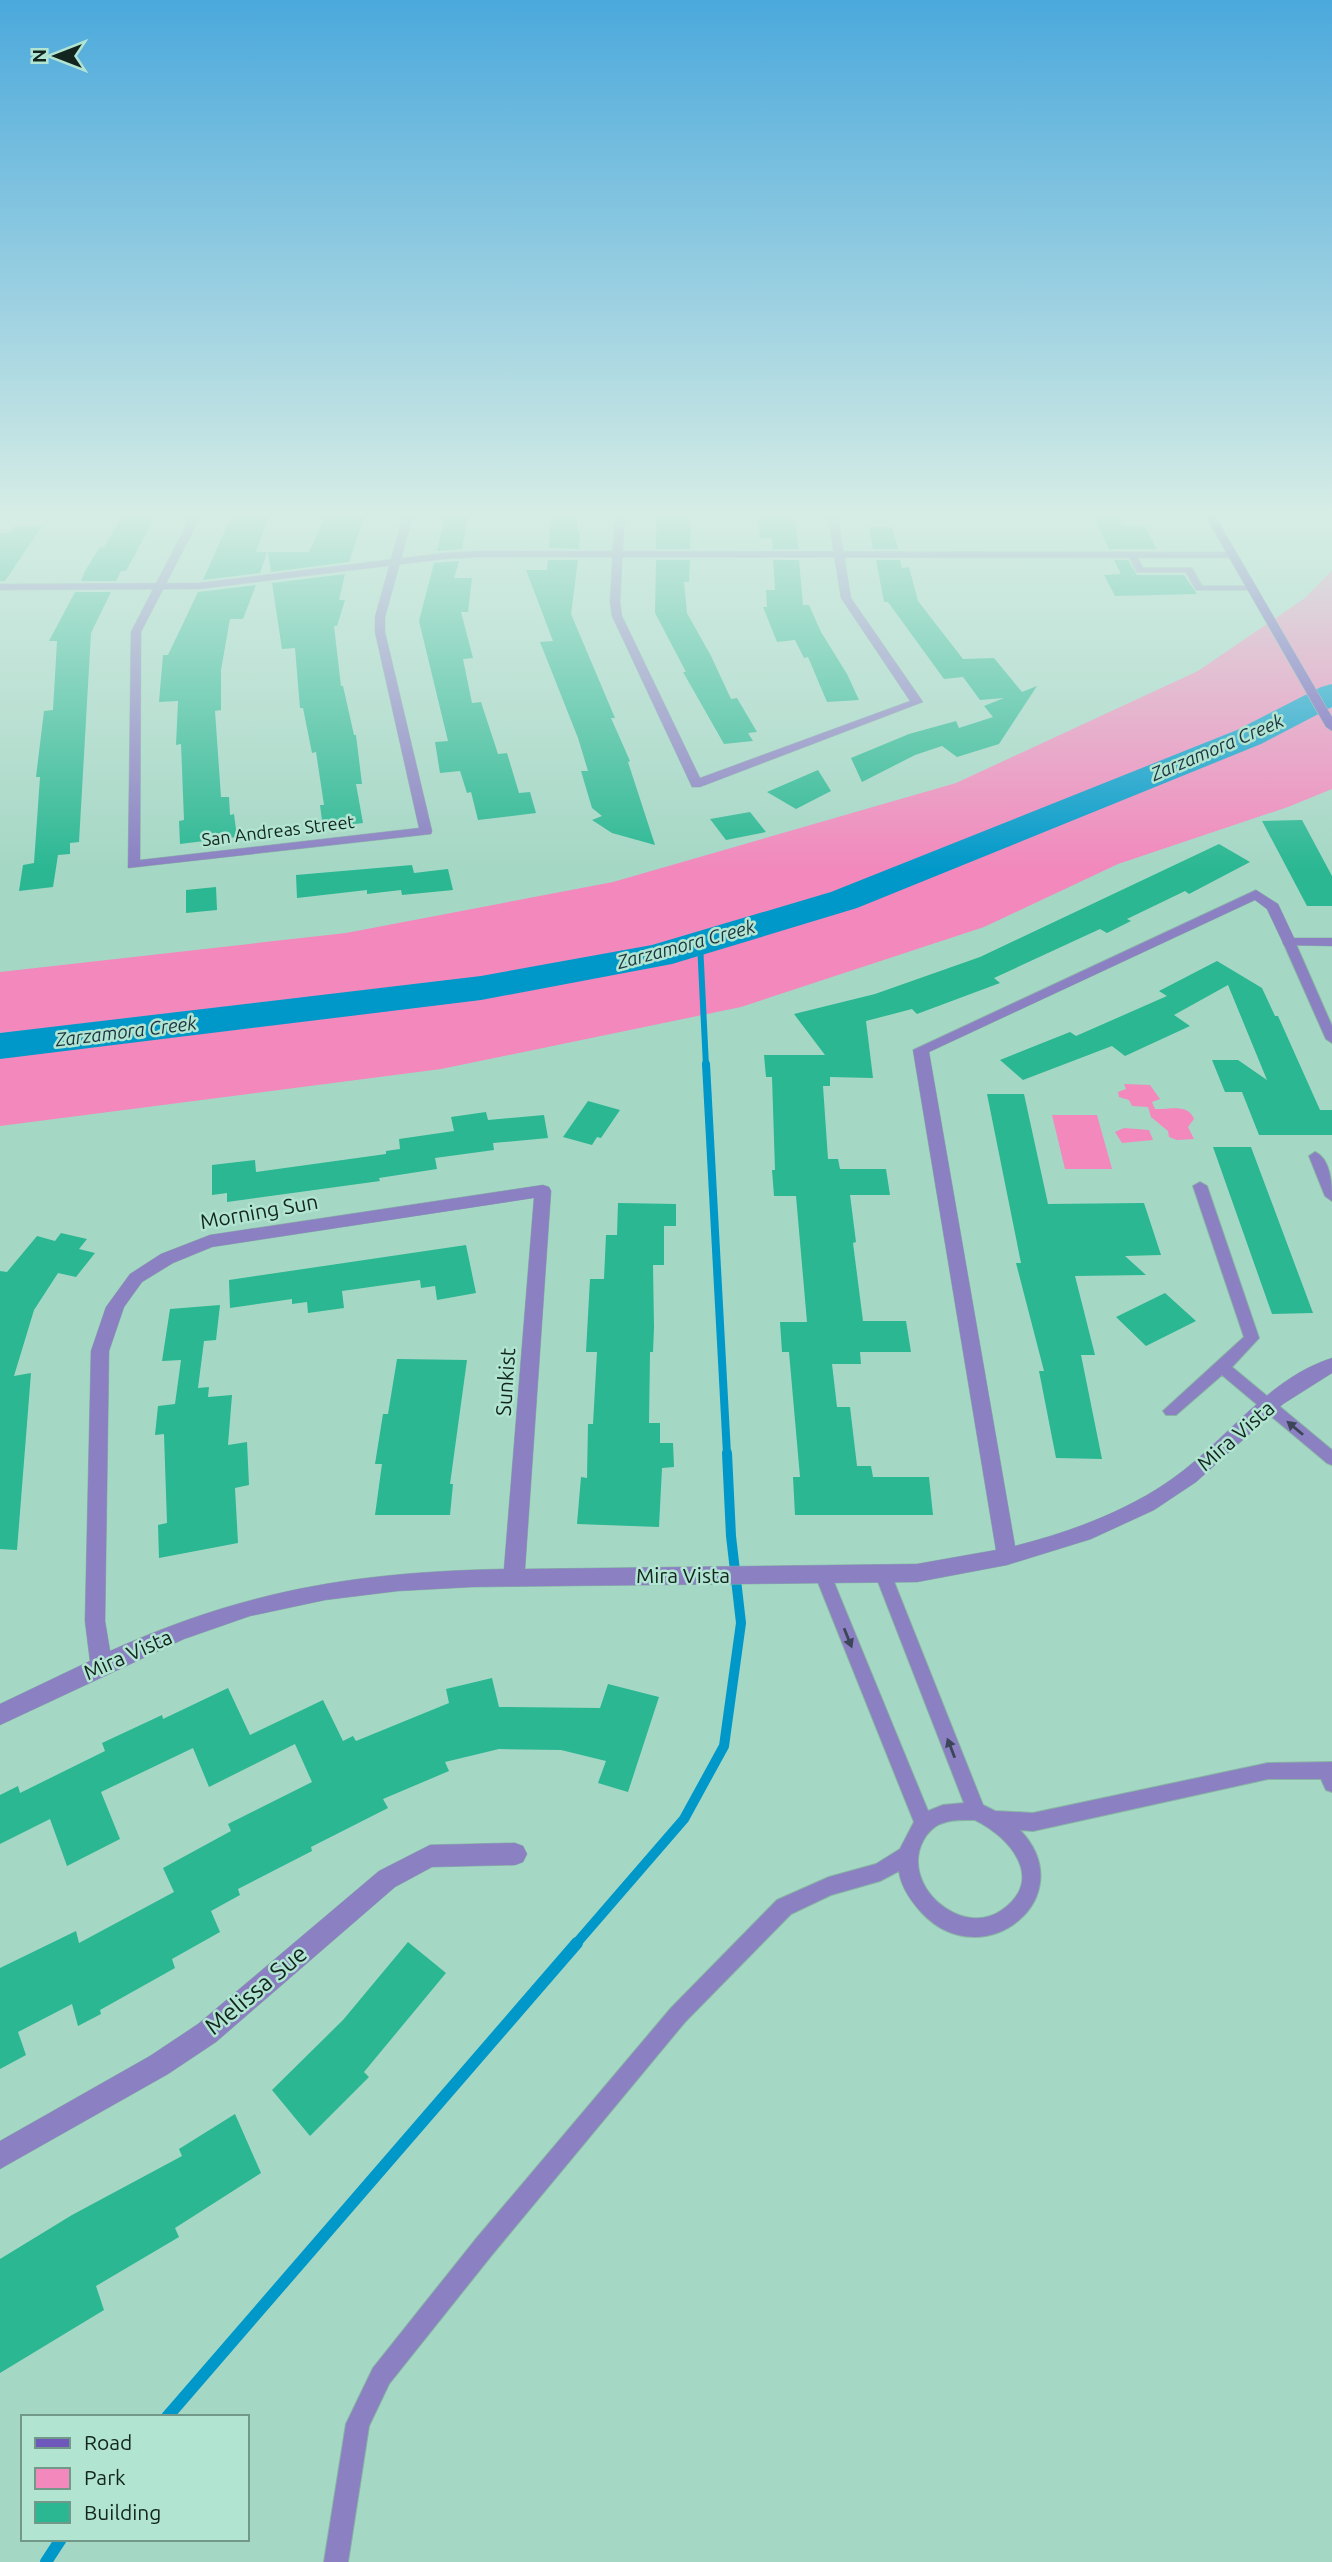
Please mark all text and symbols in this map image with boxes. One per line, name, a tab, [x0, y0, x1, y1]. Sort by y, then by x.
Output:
north arrow	[21, 21, 91, 91]
text: N	[28, 49, 50, 63]
water label: Zarzamora Creek	[1146, 709, 1287, 785]
street label: San Andreas Street	[200, 811, 355, 849]
water label: Zarzamora Creek	[613, 915, 758, 973]
water label: Zarzamora Creek	[53, 1011, 198, 1051]
street label: Morning Sun	[198, 1189, 320, 1233]
street label: Sunkist	[491, 1347, 519, 1417]
street label: Mira Vista	[1192, 1395, 1279, 1475]
one-way arrow	[1287, 1421, 1304, 1436]
street label: Mira Vista	[636, 1563, 730, 1587]
street label: Mira Vista	[80, 1624, 175, 1684]
one-way arrow	[843, 1628, 854, 1649]
one-way arrow	[946, 1737, 957, 1758]
street label: Melissa Sue	[199, 1939, 312, 2040]
legend	[21, 2415, 248, 2541]
text: Road	[84, 2430, 132, 2454]
text: Park	[84, 2465, 126, 2489]
text: Building	[84, 2500, 161, 2524]

